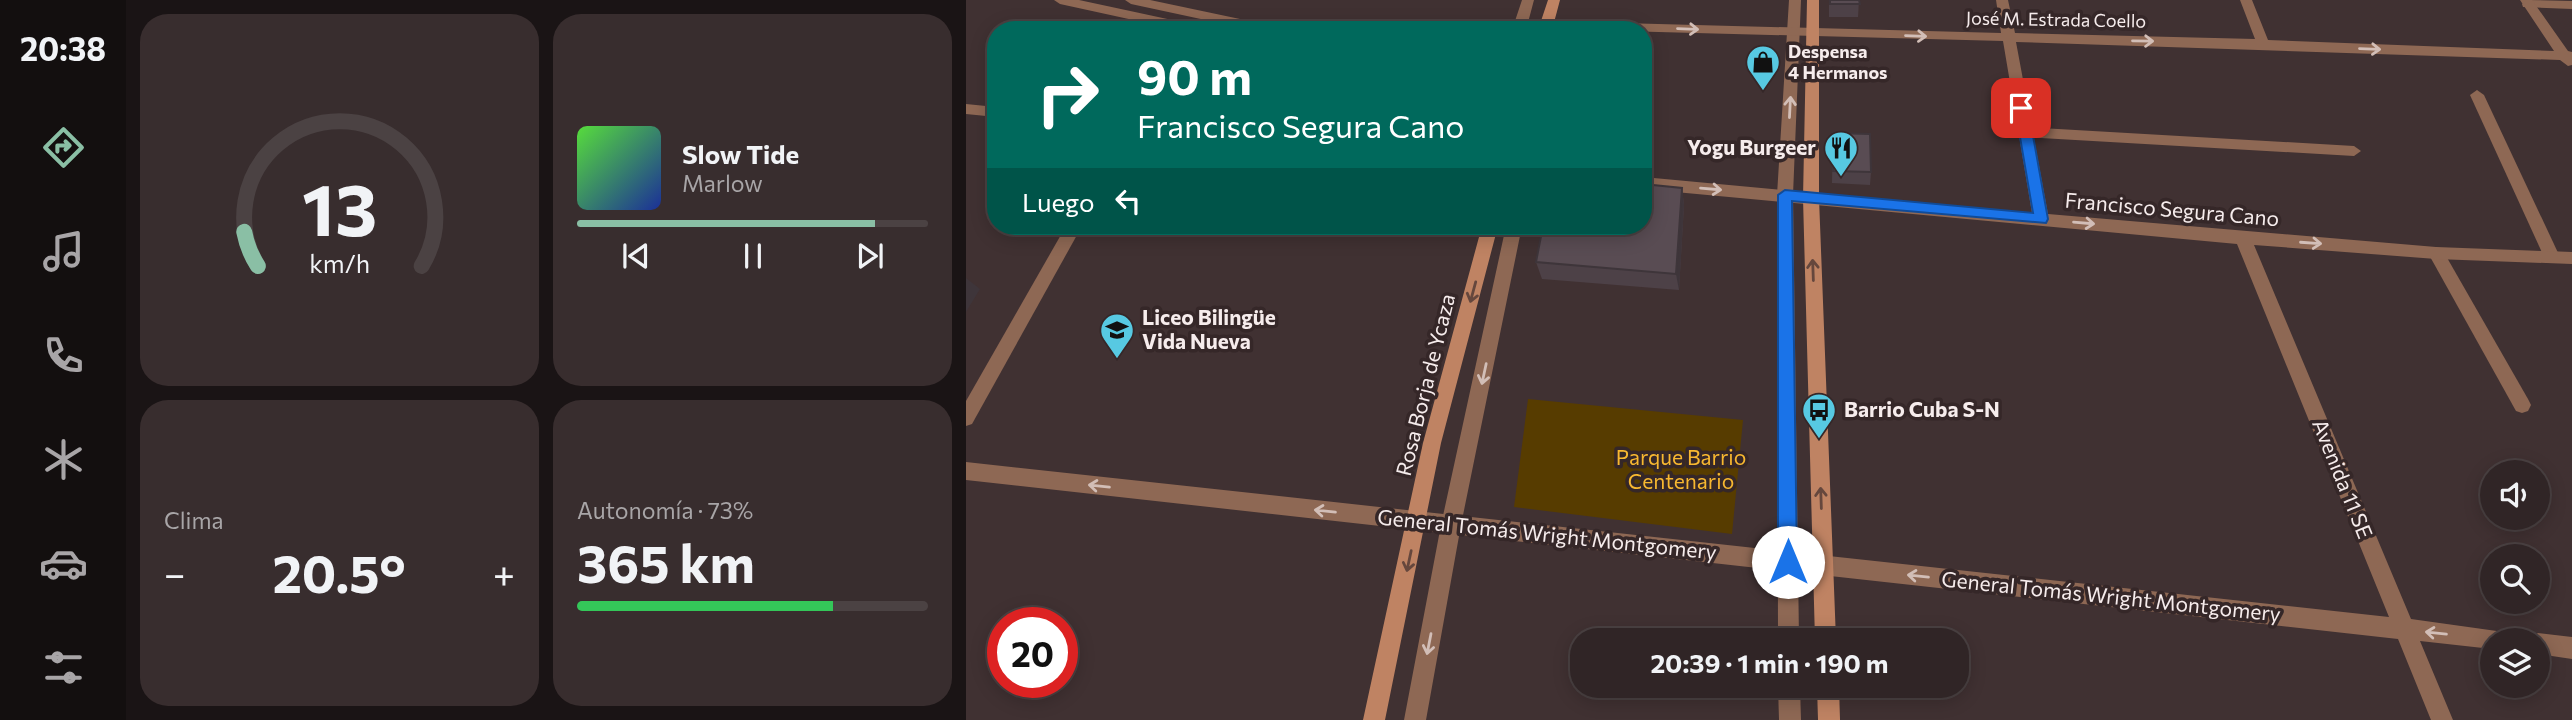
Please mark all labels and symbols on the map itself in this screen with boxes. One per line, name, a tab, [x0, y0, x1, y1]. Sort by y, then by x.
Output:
street label: José M. Estrada Coello	[1966, 6, 2146, 32]
one-way arrow	[1676, 22, 1699, 36]
one-way arrow	[1904, 29, 1927, 42]
one-way arrow	[2131, 35, 2154, 48]
place label: Despensa 4 Hermanos	[1788, 40, 1887, 83]
one-way arrow	[2359, 42, 2382, 55]
shop icon: Despensa 4 Hermanos	[1744, 43, 1782, 92]
pin	[1991, 78, 2051, 138]
one-way arrow	[1784, 96, 1797, 119]
restaurant icon: Yogu Burgeer	[1822, 129, 1860, 178]
place label: Yogu Burgeer	[1687, 134, 1816, 159]
one-way arrow	[1699, 183, 1722, 196]
street label: Francisco Segura Cano	[2064, 187, 2280, 230]
one-way arrow	[2072, 217, 2095, 230]
one-way arrow	[2299, 237, 2322, 250]
one-way arrow	[1807, 259, 1820, 282]
one-way arrow	[1466, 280, 1479, 303]
street label: Rosa Borja de Ycaza	[1390, 291, 1459, 478]
place label: Liceo Bilingüe Vida Nueva	[1142, 304, 1276, 353]
school or university icon: Liceo Bilingüe Vida Nueva	[1098, 311, 1136, 360]
one-way arrow	[1477, 362, 1491, 385]
bus stop icon: Barrio Cuba S-N	[1800, 391, 1838, 440]
place label: Barrio Cuba S-N	[1844, 396, 2000, 421]
street label: Avenida 11 SE	[2308, 415, 2379, 542]
park label: Parque Barrio Centenario	[1616, 444, 1746, 493]
one-way arrow	[1088, 479, 1111, 492]
one-way arrow	[1815, 487, 1828, 510]
street label: General Tomás Wright Montgomery	[1376, 503, 1718, 564]
one-way arrow	[1314, 505, 1337, 518]
position arrow	[1751, 525, 1825, 599]
one-way arrow	[1401, 549, 1414, 571]
street label: General Tomás Wright Montgomery	[1940, 565, 2282, 626]
one-way arrow	[1907, 570, 1930, 583]
speed limit sign: 20	[987, 607, 1078, 698]
one-way arrow	[2425, 626, 2448, 639]
one-way arrow	[1422, 632, 1435, 655]

